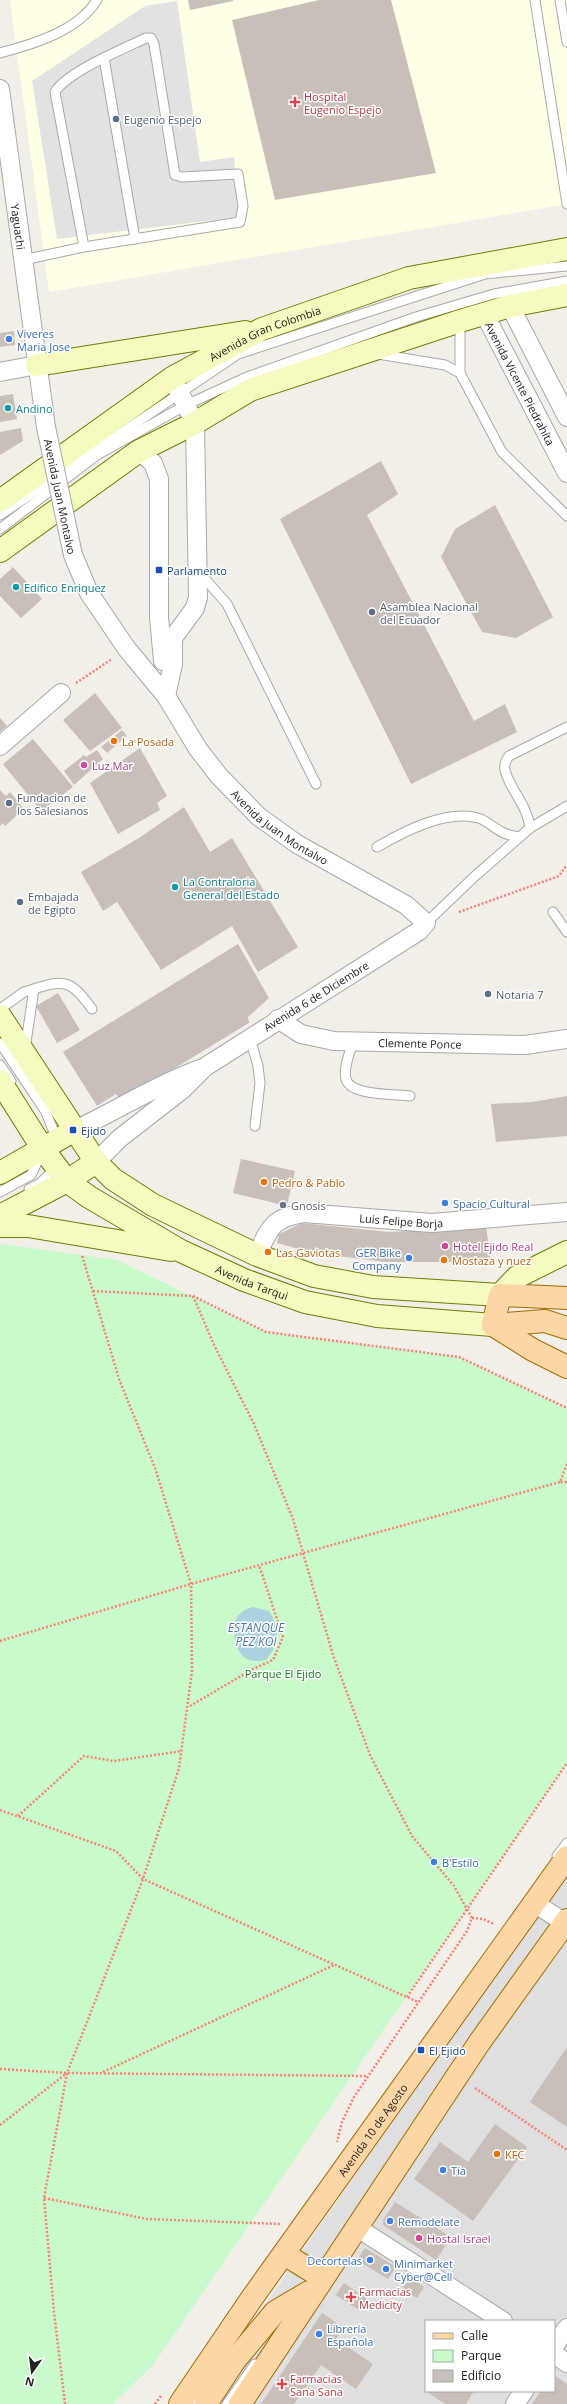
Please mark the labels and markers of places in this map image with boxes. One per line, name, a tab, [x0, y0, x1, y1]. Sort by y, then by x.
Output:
place label: Hospital Eugenio Espejo	[304, 89, 382, 117]
marker: Hospital Eugenio Espejo	[289, 96, 301, 108]
place label: Eugenio Espejo	[124, 112, 202, 127]
marker: Eugenio Espejo	[111, 114, 121, 124]
place label: Viveres Maria Jose	[17, 326, 70, 354]
marker: Viveres Maria Jose	[4, 334, 14, 344]
place label: Andino	[16, 401, 53, 416]
marker: Andino	[3, 403, 13, 413]
place label: Parlamento	[167, 563, 227, 578]
marker: Parlamento	[154, 565, 164, 575]
place label: Edifico Enriquez	[24, 580, 106, 595]
marker: Edifico Enriquez	[11, 582, 21, 592]
place label: Asamblea Nacional del Ecuador	[380, 599, 478, 627]
marker: Asamblea Nacional del Ecuador	[367, 607, 377, 617]
place label: La Posada	[122, 734, 174, 749]
marker: La Posada	[109, 736, 119, 746]
place label: Luz Mar	[92, 758, 134, 773]
marker: Luz Mar	[79, 760, 89, 770]
place label: Fundacion de los Salesianos	[17, 790, 88, 818]
marker: Fundacion de los Salesianos	[4, 798, 14, 808]
place label: La Contraloria General del Estado	[183, 874, 280, 902]
marker: La Contraloria General del Estado	[170, 882, 180, 892]
place label: Embajada de Egipto	[28, 889, 79, 917]
marker: Embajada de Egipto	[15, 897, 25, 907]
place label: Notaria 7	[496, 987, 543, 1002]
marker: Notaria 7	[483, 989, 493, 999]
place label: Ejido	[81, 1123, 106, 1138]
marker: Ejido	[68, 1125, 78, 1135]
place label: Pedro & Pablo	[272, 1175, 346, 1190]
marker: Pedro & Pablo	[259, 1177, 269, 1187]
place label: Spacio Cultural	[453, 1196, 530, 1211]
place label: Gnosis	[291, 1198, 326, 1213]
marker: Spacio Cultural	[440, 1198, 450, 1208]
marker: Gnosis	[278, 1200, 288, 1210]
place label: Hotel Ejido Real	[453, 1239, 533, 1254]
marker: Hotel Ejido Real	[440, 1241, 450, 1251]
place label: Las Gaviotas	[276, 1245, 340, 1260]
place label: GER Bike Company	[352, 1245, 401, 1273]
marker: Las Gaviotas	[263, 1247, 273, 1257]
marker: GER Bike Company	[404, 1253, 414, 1263]
place label: Mostaza y nuez	[452, 1253, 531, 1268]
marker: Mostaza y nuez	[439, 1255, 449, 1265]
place label: B'Estilo	[442, 1855, 479, 1870]
marker: B'Estilo	[429, 1857, 439, 1867]
place label: El Ejido	[429, 2043, 466, 2058]
marker: El Ejido	[416, 2045, 426, 2055]
place label: KFC	[505, 2147, 524, 2162]
marker: KFC	[492, 2149, 502, 2159]
place label: Tía	[451, 2163, 466, 2178]
marker: Tía	[438, 2165, 448, 2175]
place label: Remodelate	[398, 2214, 460, 2229]
marker: Remodelate	[385, 2216, 395, 2226]
place label: Hostal Israel	[427, 2231, 491, 2246]
marker: Hostal Israel	[414, 2233, 424, 2243]
place label: Decortelas	[307, 2253, 362, 2268]
marker: Decortelas	[365, 2255, 375, 2265]
place label: Minimarket Cyber@Cell	[394, 2256, 453, 2284]
marker: Minimarket Cyber@Cell	[381, 2264, 391, 2274]
place label: Farmacias Medicity	[359, 2284, 411, 2312]
marker: Farmacias Medicity	[346, 2292, 356, 2302]
place label: Librería Española	[327, 2321, 373, 2349]
marker: Librería Española	[314, 2329, 324, 2339]
place label: Farmacias Sana Sana	[290, 2371, 343, 2399]
marker: Farmacias Sana Sana	[277, 2379, 287, 2389]

